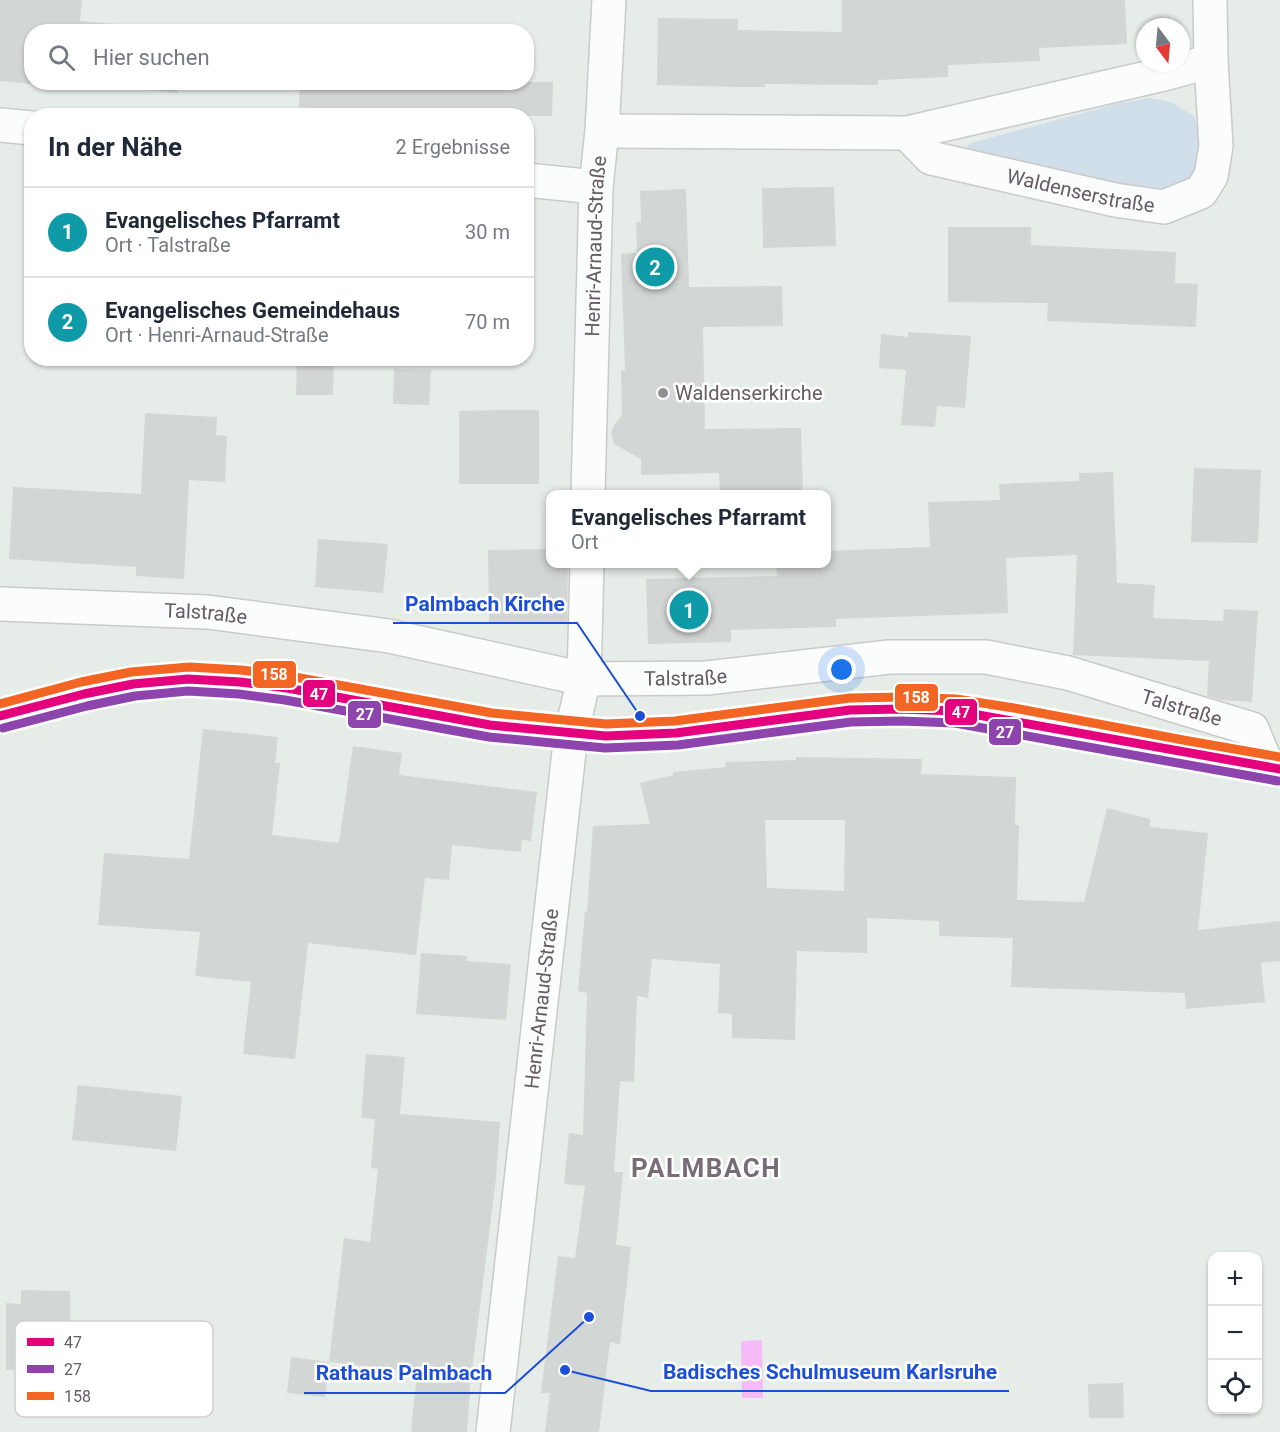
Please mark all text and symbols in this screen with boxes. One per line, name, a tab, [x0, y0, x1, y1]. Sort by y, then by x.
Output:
north arrow	[1136, 18, 1190, 72]
search box	[24, 24, 534, 90]
icon: search	[45, 41, 78, 74]
text: Hier suchen	[93, 45, 210, 70]
text: In der Nähe	[48, 132, 182, 162]
text: 2 Ergebnisse	[396, 135, 510, 159]
street label: Henri-Arnaud-Straße	[580, 155, 611, 337]
street label: Waldenserstraße	[1004, 164, 1156, 218]
text: Evangelisches Pfarramt	[105, 208, 340, 233]
text: 1	[62, 220, 73, 244]
text: 30 m	[465, 220, 510, 244]
text: Ort · Talstraße	[105, 233, 231, 257]
pin: 2	[636, 244, 674, 290]
text: Evangelisches Gemeindehaus	[105, 298, 400, 323]
text: 2	[62, 310, 73, 334]
text: 70 m	[465, 310, 510, 334]
text: Ort · Henri-Arnaud-Straße	[105, 323, 329, 347]
place label: Waldenserkirche	[675, 381, 822, 405]
marker: Waldenserkirche	[656, 386, 670, 400]
popup	[546, 490, 831, 568]
text: Evangelisches Pfarramt	[571, 505, 806, 530]
text: Ort	[571, 530, 599, 554]
callout: Palmbach Kirche	[393, 584, 577, 623]
pin: 1	[670, 588, 708, 632]
text: Palmbach Kirche	[405, 592, 565, 616]
street label: Talstraße	[164, 598, 249, 629]
your location	[827, 655, 856, 684]
line badge: 158	[252, 660, 297, 689]
street label: Talstraße	[644, 664, 728, 691]
text: 158	[260, 665, 288, 684]
line badge: 47	[302, 679, 336, 708]
line badge: 158	[894, 683, 939, 712]
street label: Talstraße	[1138, 684, 1225, 731]
text: 47	[310, 685, 328, 704]
text: 158	[902, 688, 930, 707]
line badge: 47	[944, 698, 978, 726]
line badge: 27	[347, 700, 382, 729]
text: 47	[952, 703, 970, 722]
text: 27	[356, 705, 374, 724]
line badge: 27	[988, 718, 1022, 746]
text: 27	[996, 723, 1014, 742]
street label: Henri-Arnaud-Straße	[519, 907, 563, 1090]
district label: PALMBACH	[631, 1153, 781, 1183]
map controls	[1208, 1252, 1262, 1414]
button: +	[1208, 1252, 1262, 1306]
button: −	[1208, 1306, 1262, 1360]
legend	[15, 1321, 213, 1417]
text: 47	[64, 1333, 82, 1352]
callout: Badisches Schulmuseum Karlsruhe	[651, 1352, 1009, 1391]
callout: Rathaus Palmbach	[304, 1354, 505, 1393]
text: 27	[64, 1360, 82, 1379]
text: Badisches Schulmuseum Karlsruhe	[663, 1360, 997, 1384]
button: locate	[1208, 1360, 1262, 1414]
text: Rathaus Palmbach	[316, 1361, 492, 1385]
text: 158	[64, 1387, 91, 1406]

